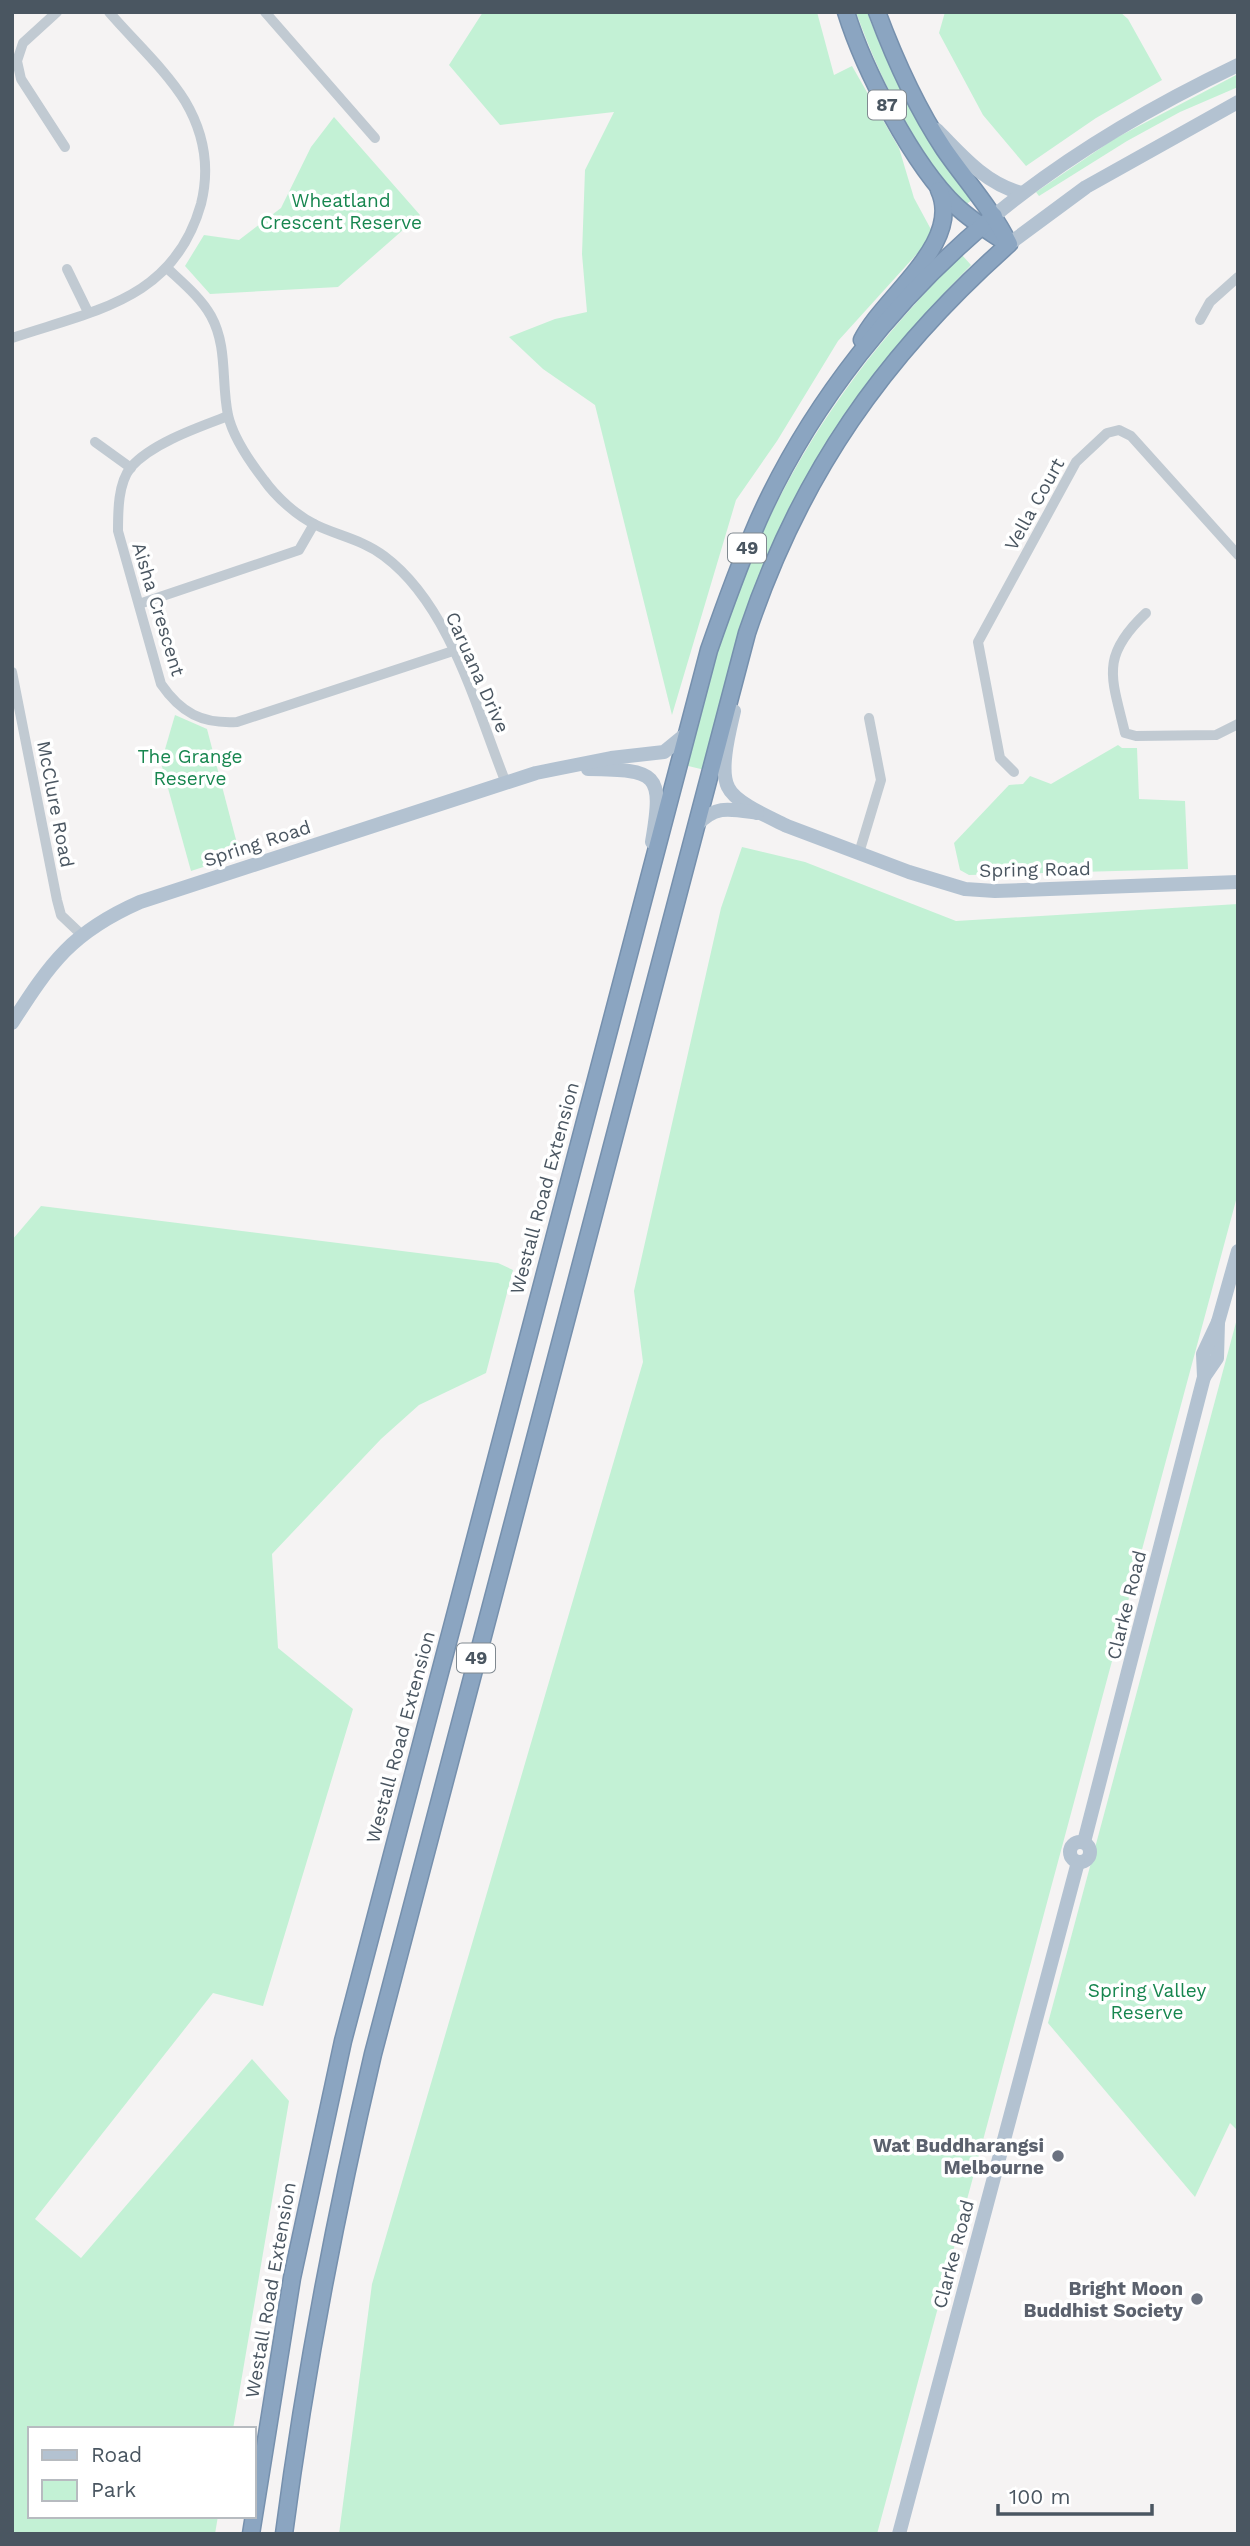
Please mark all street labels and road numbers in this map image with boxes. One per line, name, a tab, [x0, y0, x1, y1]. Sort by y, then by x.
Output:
road number: 87	[868, 90, 906, 120]
street label: Vella Court	[1000, 454, 1069, 554]
road number: 49	[728, 534, 766, 562]
street label: Aisha Crescent	[127, 539, 190, 679]
street label: Caruana Drive	[441, 608, 514, 736]
street label: McClure Road	[32, 739, 79, 869]
street label: Spring Road	[201, 815, 314, 872]
street label: Spring Road	[979, 857, 1091, 882]
street label: Westall Road Extension	[505, 1079, 584, 1297]
street label: Clarke Road	[1102, 1548, 1151, 1662]
street label: Westall Road Extension	[361, 1628, 440, 1846]
road number: 49	[457, 1644, 495, 1672]
street label: Westall Road Extension	[240, 2180, 301, 2400]
street label: Clarke Road	[928, 2197, 979, 2311]

